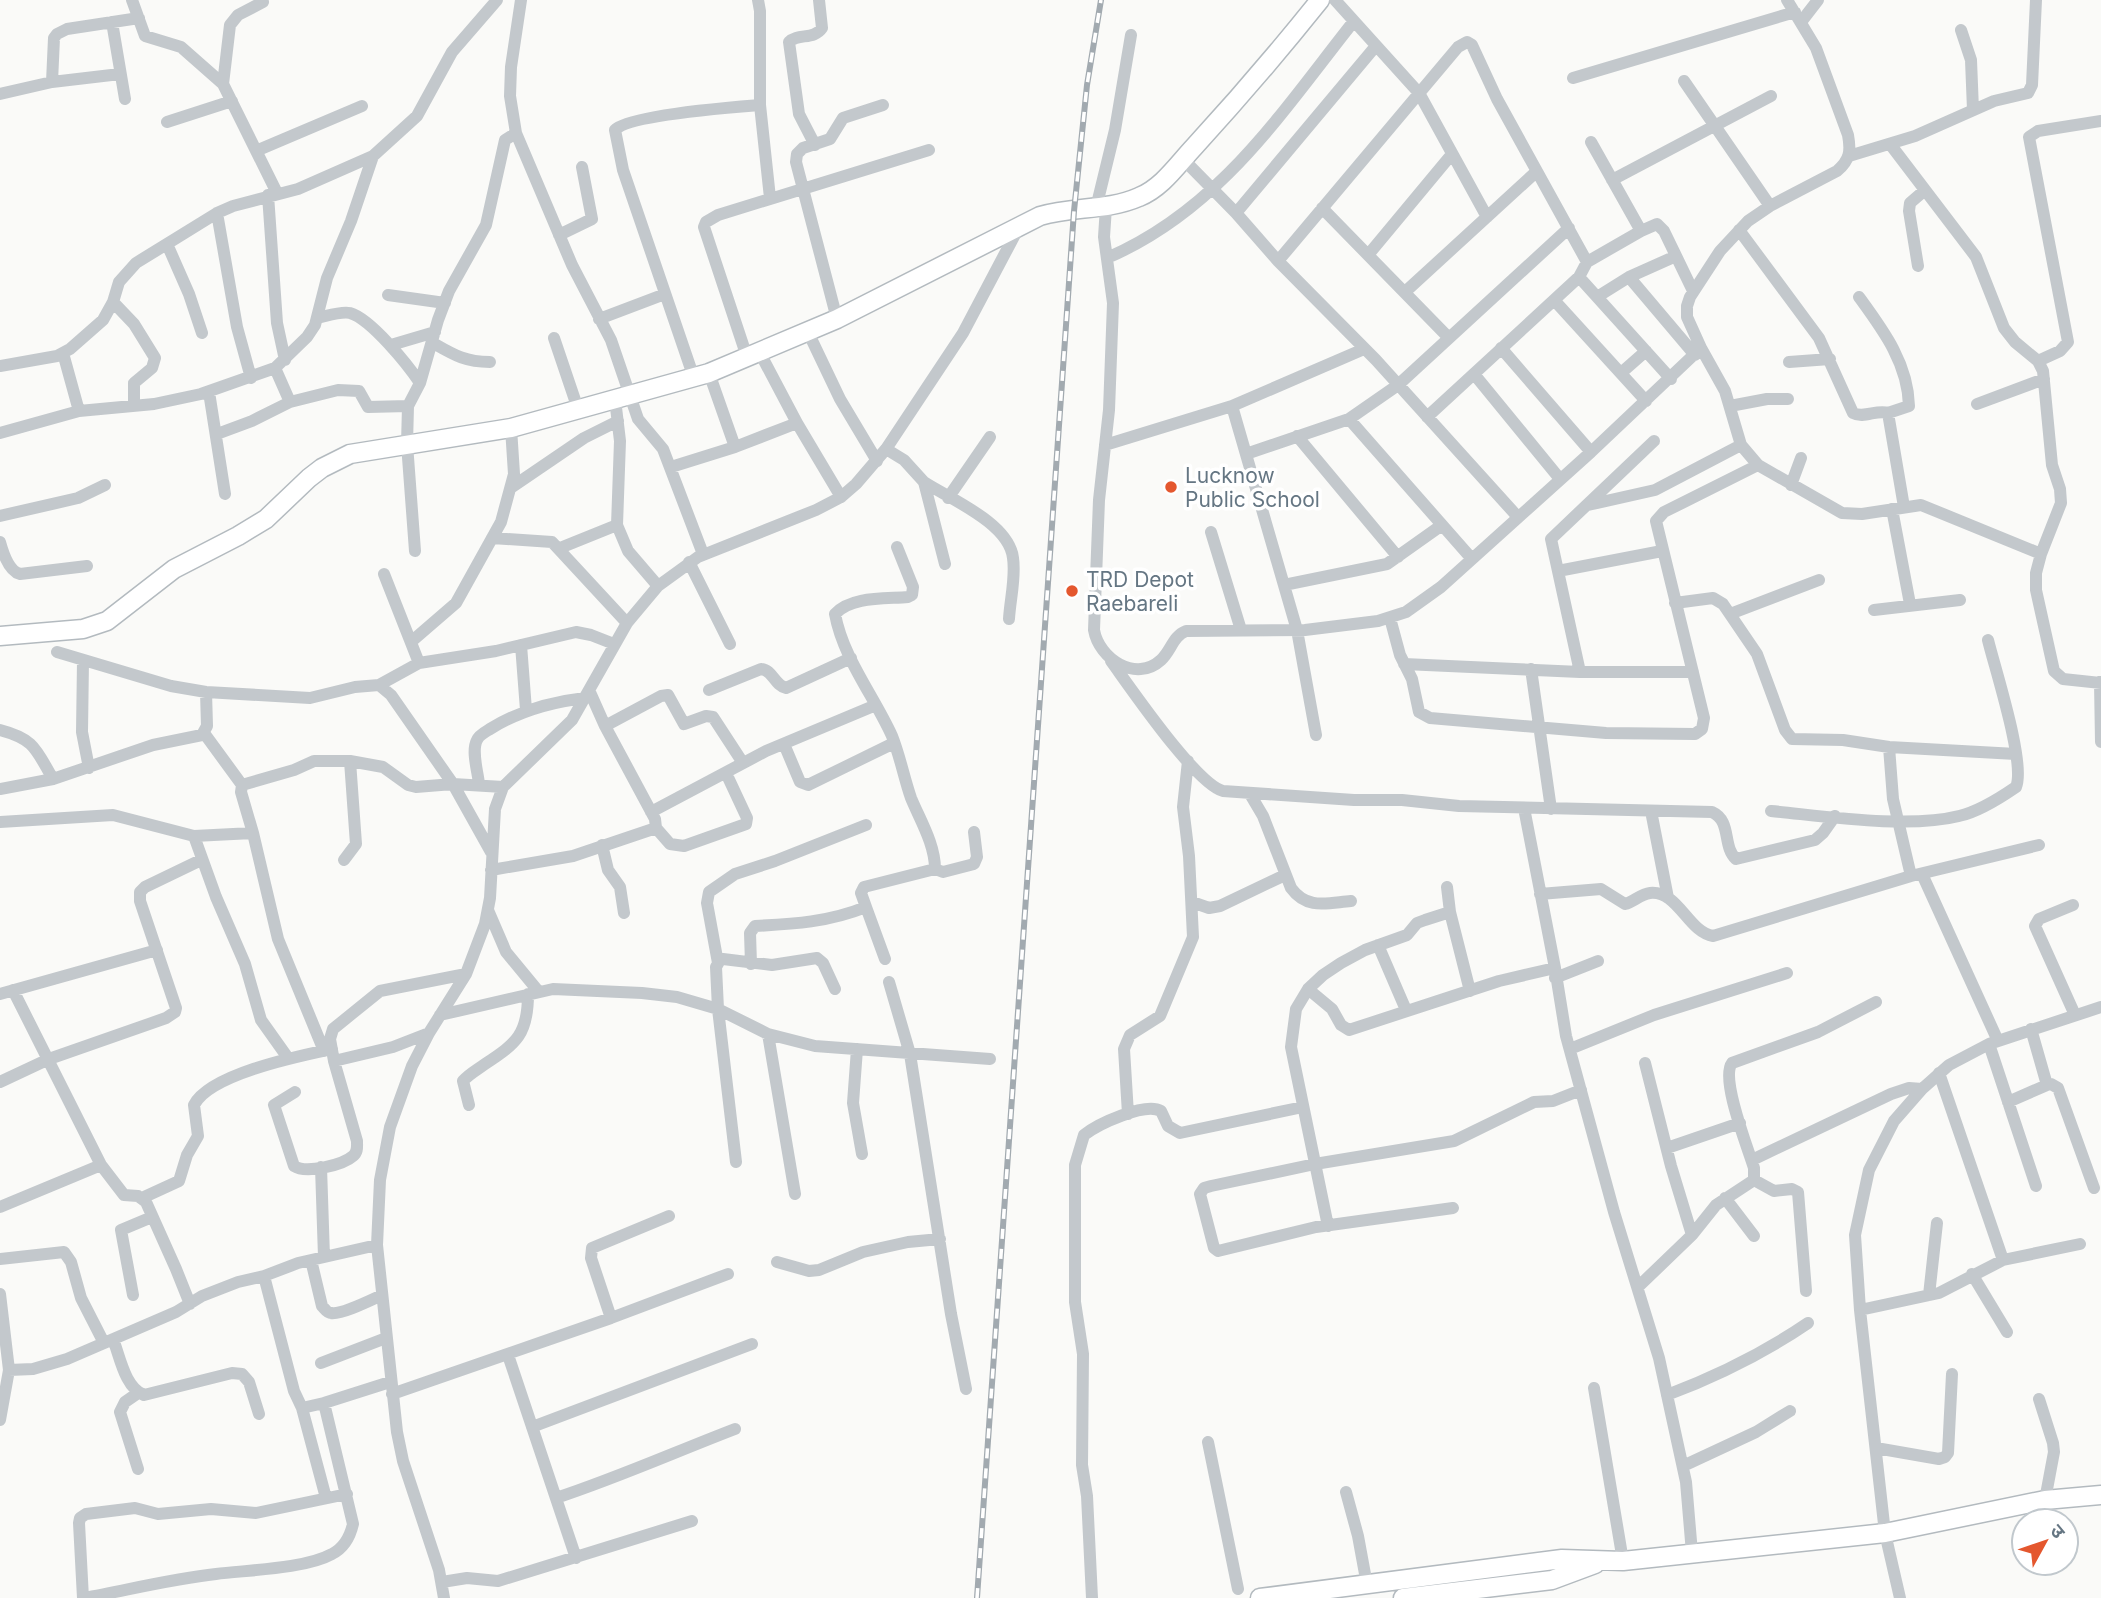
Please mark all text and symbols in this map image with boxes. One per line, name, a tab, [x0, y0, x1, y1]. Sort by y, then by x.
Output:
place label: Lucknow Public School	[1185, 463, 1320, 512]
marker: Lucknow Public School	[1163, 479, 1179, 495]
place label: TRD Depot Raebareli	[1086, 567, 1194, 616]
marker: TRD Depot Raebareli	[1064, 583, 1080, 599]
north arrow	[2010, 1507, 2080, 1577]
text: उ	[2045, 1520, 2071, 1544]

